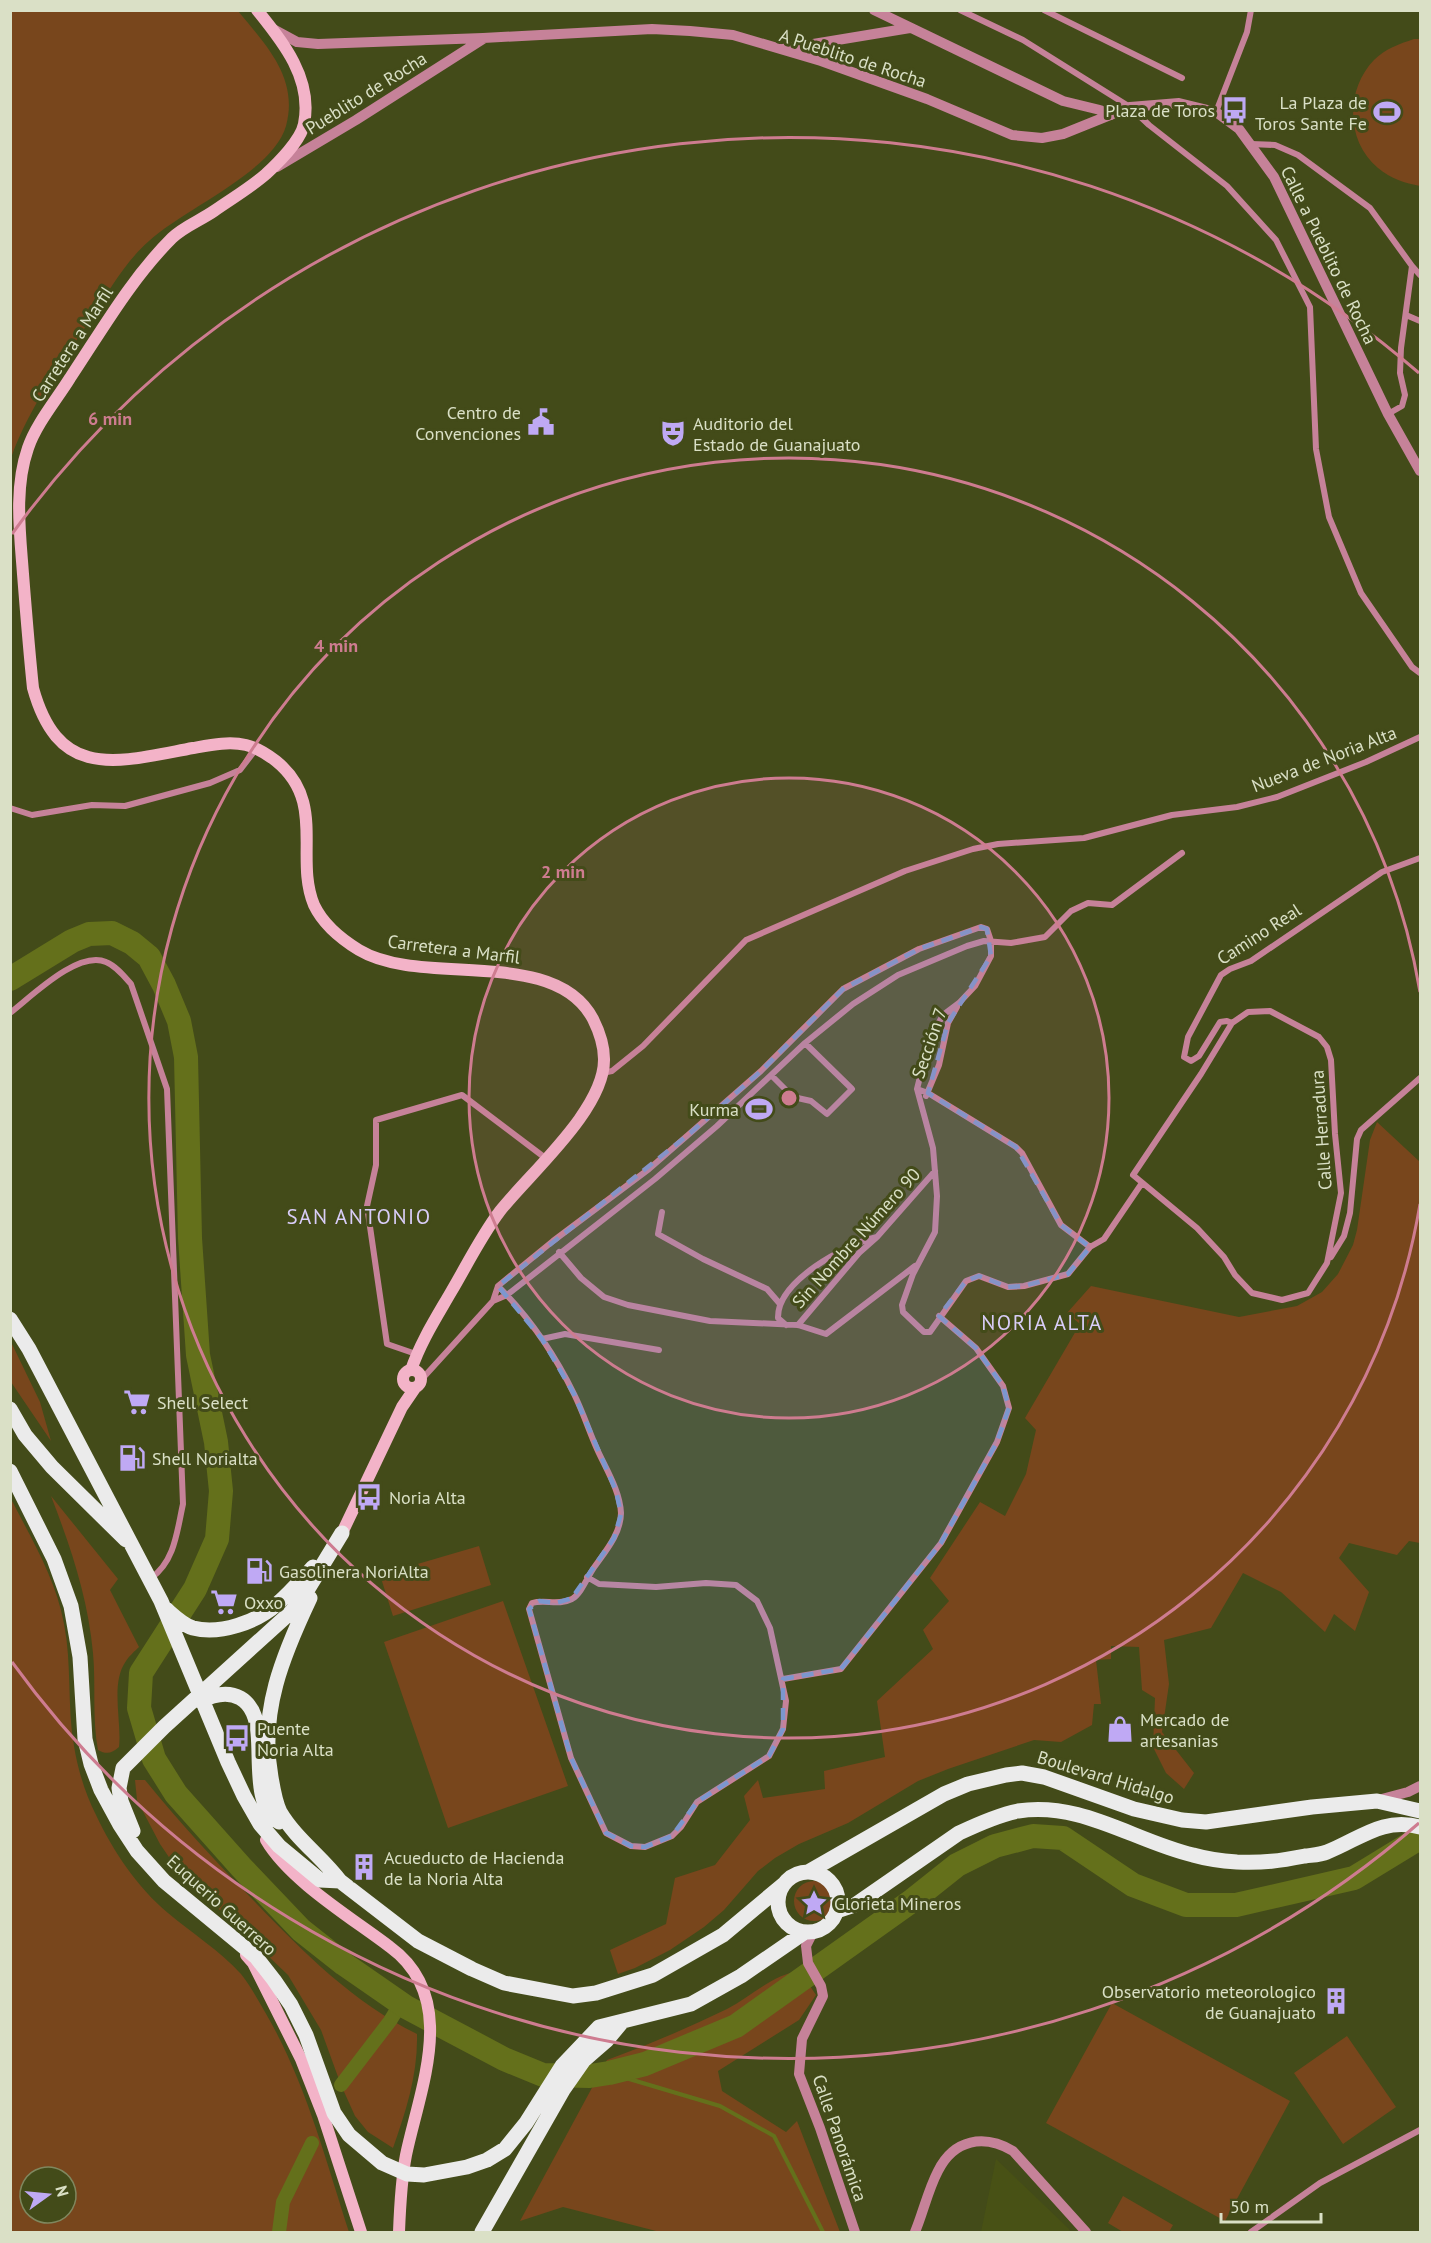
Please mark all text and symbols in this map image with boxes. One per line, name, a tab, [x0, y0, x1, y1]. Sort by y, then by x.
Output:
street label: A Pueblito de Rocha	[777, 23, 929, 93]
street label: Pueblito de Rocha	[301, 47, 431, 139]
place label: La Plaza de Toros Sante Fe	[1255, 91, 1367, 135]
bus stop icon: Plaza de Toros	[1220, 95, 1250, 125]
sports icon: La Plaza de Toros Sante Fe	[1372, 97, 1402, 127]
place label: Plaza de Toros	[1105, 99, 1215, 122]
street label: Calle a Pueblito de Rocha	[1276, 162, 1382, 348]
street label: Carretera a Marfil	[26, 281, 118, 406]
place label: Centro de Convenciones	[415, 401, 521, 445]
text: 6 min	[88, 407, 132, 430]
public building icon: Centro de Convenciones	[526, 407, 556, 437]
place label: Auditorio del Estado de Guanajuato	[693, 412, 860, 456]
theatre icon: Auditorio del Estado de Guanajuato	[658, 418, 688, 448]
text: 4 min	[314, 634, 358, 657]
street label: Nueva de Noria Alta	[1248, 721, 1400, 797]
text: 2 min	[541, 860, 585, 883]
street label: Camino Real	[1213, 898, 1306, 970]
street label: Carretera a Marfil	[387, 929, 522, 969]
street label: Sección 7	[906, 1005, 952, 1081]
street label: Calle Herradura	[1305, 1069, 1337, 1191]
centre of rings	[779, 1088, 799, 1108]
sports icon: Kurma	[744, 1094, 774, 1124]
place label: Kurma	[689, 1098, 739, 1121]
street label: Sin Nombre Número 90	[787, 1163, 925, 1313]
district label: SAN ANTONIO	[286, 1203, 432, 1230]
district label: NORIA ALTA	[981, 1309, 1103, 1336]
supermarket icon: Shell Select	[122, 1387, 152, 1417]
place label: Shell Select	[157, 1391, 248, 1414]
fuel station icon: Shell Norialta	[117, 1443, 147, 1473]
place label: Shell Norialta	[152, 1447, 258, 1470]
bus stop icon: Noria Alta	[354, 1482, 384, 1512]
place label: Noria Alta	[389, 1486, 466, 1509]
fuel station icon: Gasolinera NoriAlta	[244, 1556, 274, 1586]
place label: Gasolinera NoriAlta	[279, 1560, 429, 1583]
supermarket icon: Oxxo	[209, 1587, 239, 1617]
place label: Oxxo	[244, 1591, 283, 1614]
place label: Mercado de artesanias	[1140, 1708, 1230, 1752]
shop icon: Mercado de artesanias	[1105, 1714, 1135, 1744]
place label: Puente Noria Alta	[257, 1717, 334, 1761]
bus stop icon: Puente Noria Alta	[222, 1723, 252, 1753]
street label: Boulevard Hidalgo	[1035, 1745, 1177, 1809]
place label: Acueducto de Hacienda de la Noria Alta	[384, 1846, 564, 1890]
street label: Euquerio Guerrero	[162, 1850, 282, 1960]
building icon: Acueducto de Hacienda de la Noria Alta	[349, 1852, 379, 1882]
place icon: Glorieta Mineros	[799, 1888, 829, 1918]
place label: Glorieta Mineros	[834, 1892, 961, 1915]
place label: Observatorio meteorologico de Guanajuato	[1102, 1980, 1316, 2024]
building icon: Observatorio meteorologico de Guanajuato	[1321, 1986, 1351, 2016]
street label: Calle Panorámica	[808, 2071, 872, 2205]
north arrow	[18, 2165, 78, 2225]
text: N	[51, 2183, 74, 2199]
scale bar	[1221, 2186, 1322, 2224]
text: 50 m	[1230, 2195, 1269, 2218]

